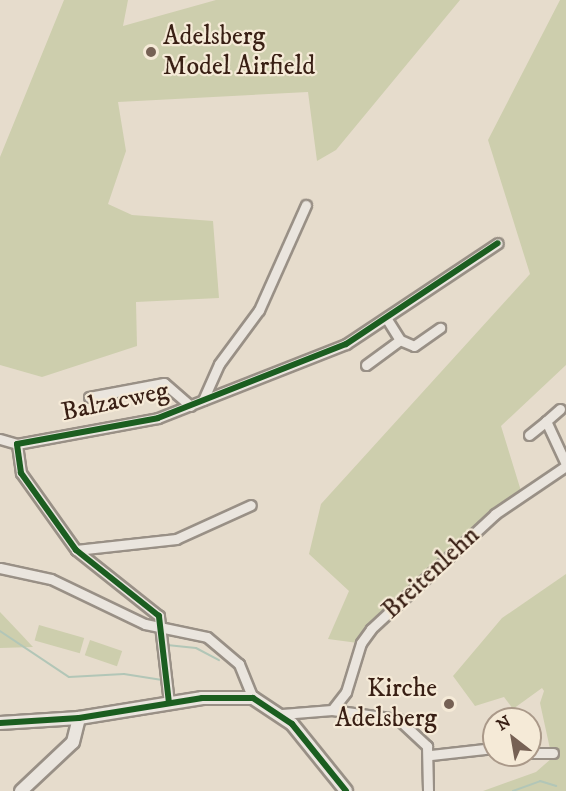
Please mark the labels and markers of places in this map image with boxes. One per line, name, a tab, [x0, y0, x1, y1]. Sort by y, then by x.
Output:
place label: Adelsberg Model Airfield	[163, 21, 315, 82]
marker: Adelsberg Model Airfield	[144, 45, 158, 59]
place label: Kirche Adelsberg	[335, 673, 437, 734]
marker: Kirche Adelsberg	[442, 697, 456, 711]

